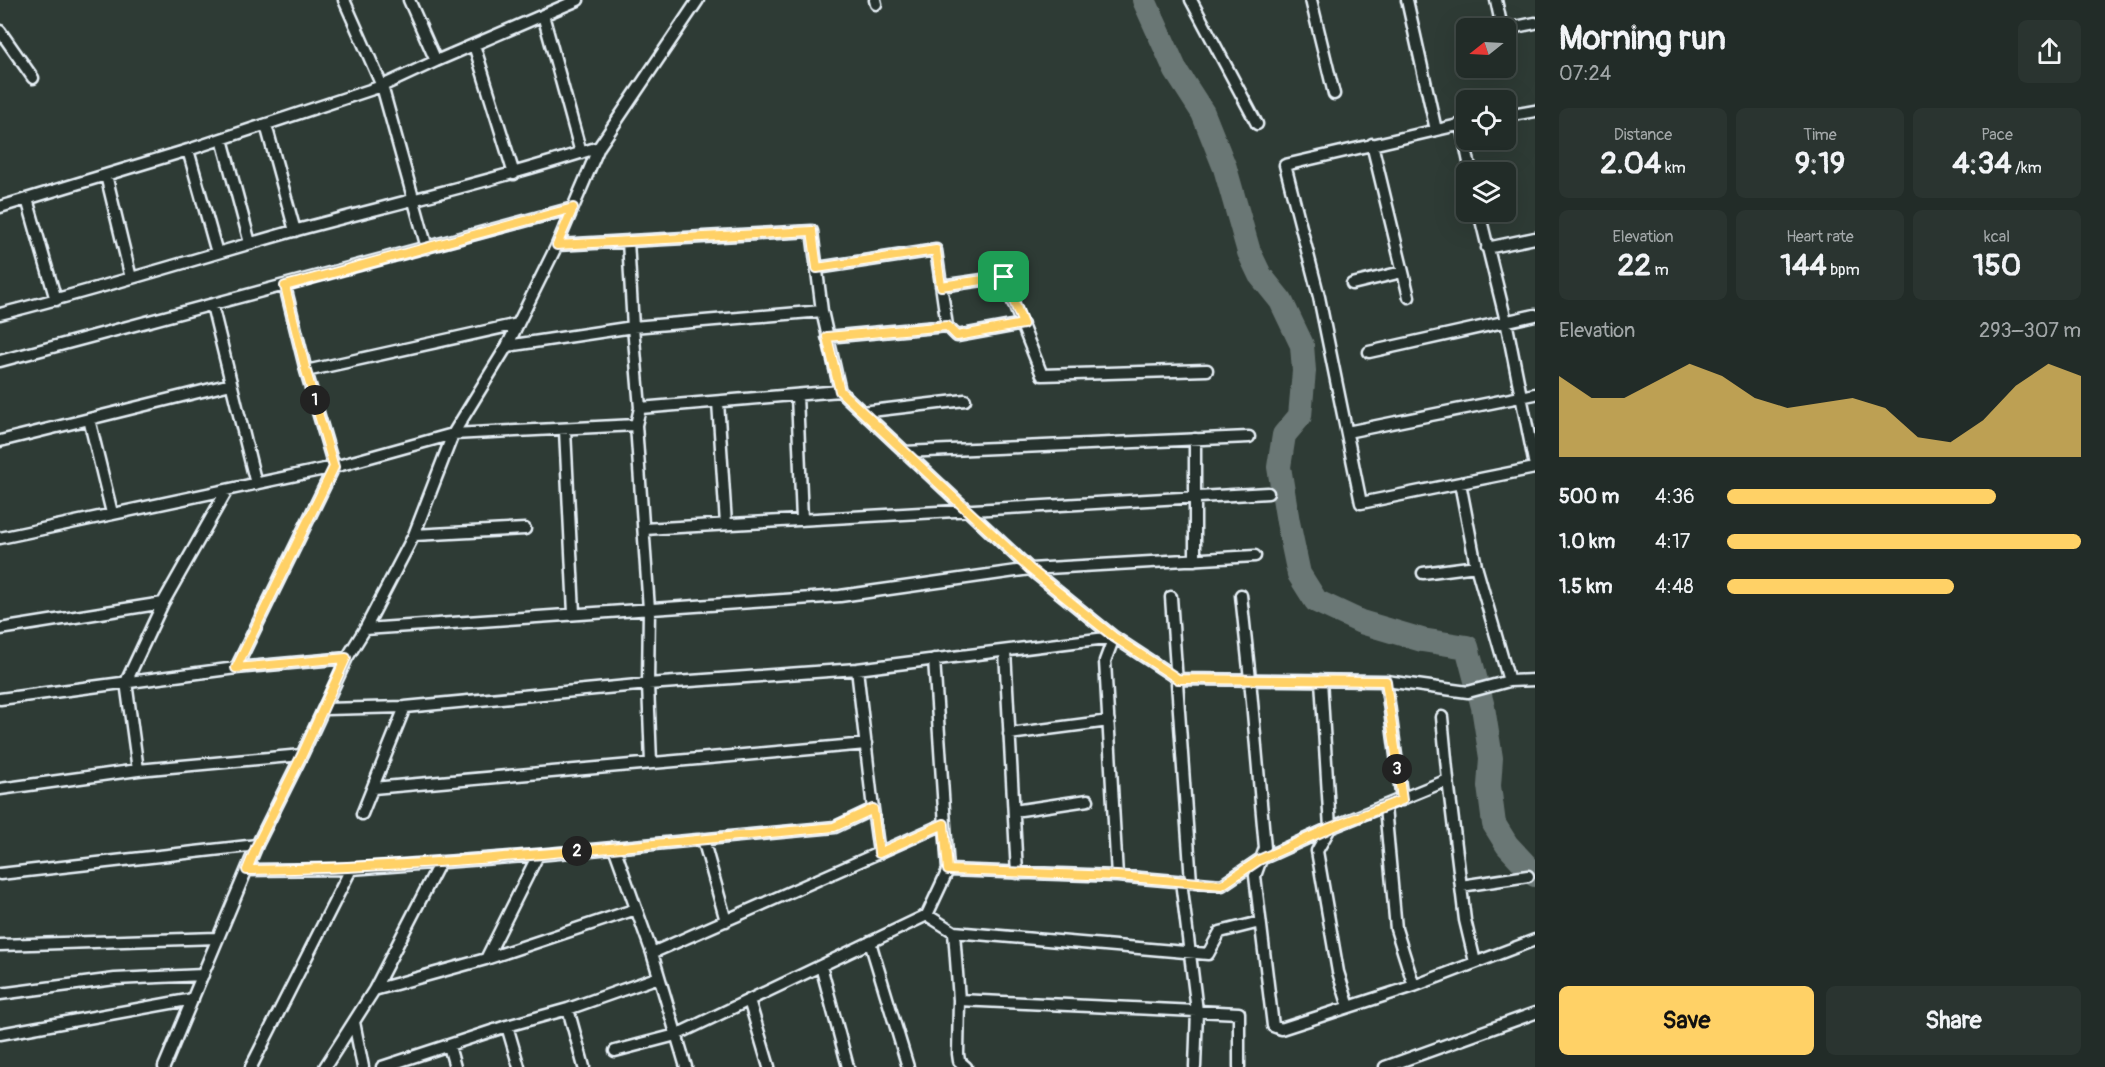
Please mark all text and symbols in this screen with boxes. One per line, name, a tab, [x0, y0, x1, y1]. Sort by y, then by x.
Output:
north arrow	[1456, 18, 1516, 78]
map controls	[1456, 18, 1516, 222]
text: Morning run	[1559, 18, 1726, 59]
button: share	[2018, 20, 2081, 83]
text: 07:24	[1559, 61, 1611, 86]
button: locate	[1456, 90, 1516, 150]
text: Distance	[1614, 125, 1672, 145]
text: Time	[1803, 125, 1837, 145]
text: Pace	[1981, 125, 2013, 145]
text: 2.04	[1600, 145, 1661, 182]
text: 9:19	[1795, 145, 1845, 182]
text: 4:34	[1952, 145, 2012, 182]
text: km	[1661, 158, 1686, 178]
text: /km	[2012, 158, 2042, 178]
button: layers	[1456, 162, 1516, 222]
text: Elevation	[1613, 227, 1673, 247]
text: Heart rate	[1786, 227, 1854, 247]
text: kcal	[1984, 227, 2010, 247]
text: 22	[1617, 247, 1651, 284]
text: 144	[1780, 247, 1827, 284]
text: 150	[1973, 247, 2021, 284]
pin	[978, 251, 1029, 302]
icon: arrive	[987, 260, 1020, 293]
text: m	[1651, 260, 1669, 280]
text: bpm	[1827, 260, 1860, 280]
text: Elevation	[1559, 318, 1635, 343]
text: 293–307 m	[1979, 318, 2081, 343]
pin: 1	[300, 385, 330, 415]
text: 1	[312, 390, 318, 410]
text: 500 m	[1559, 484, 1619, 509]
text: 4:36	[1655, 484, 1695, 509]
text: 1.0 km	[1559, 529, 1615, 554]
text: 4:17	[1655, 529, 1690, 554]
text: 1.5 km	[1559, 574, 1612, 599]
text: 4:48	[1655, 574, 1694, 599]
pin: 3	[1382, 754, 1412, 784]
text: 3	[1393, 759, 1401, 779]
pin: 2	[562, 836, 592, 866]
text: 2	[573, 841, 581, 861]
button: Save	[1559, 986, 1814, 1055]
button: Share	[1826, 986, 2081, 1055]

